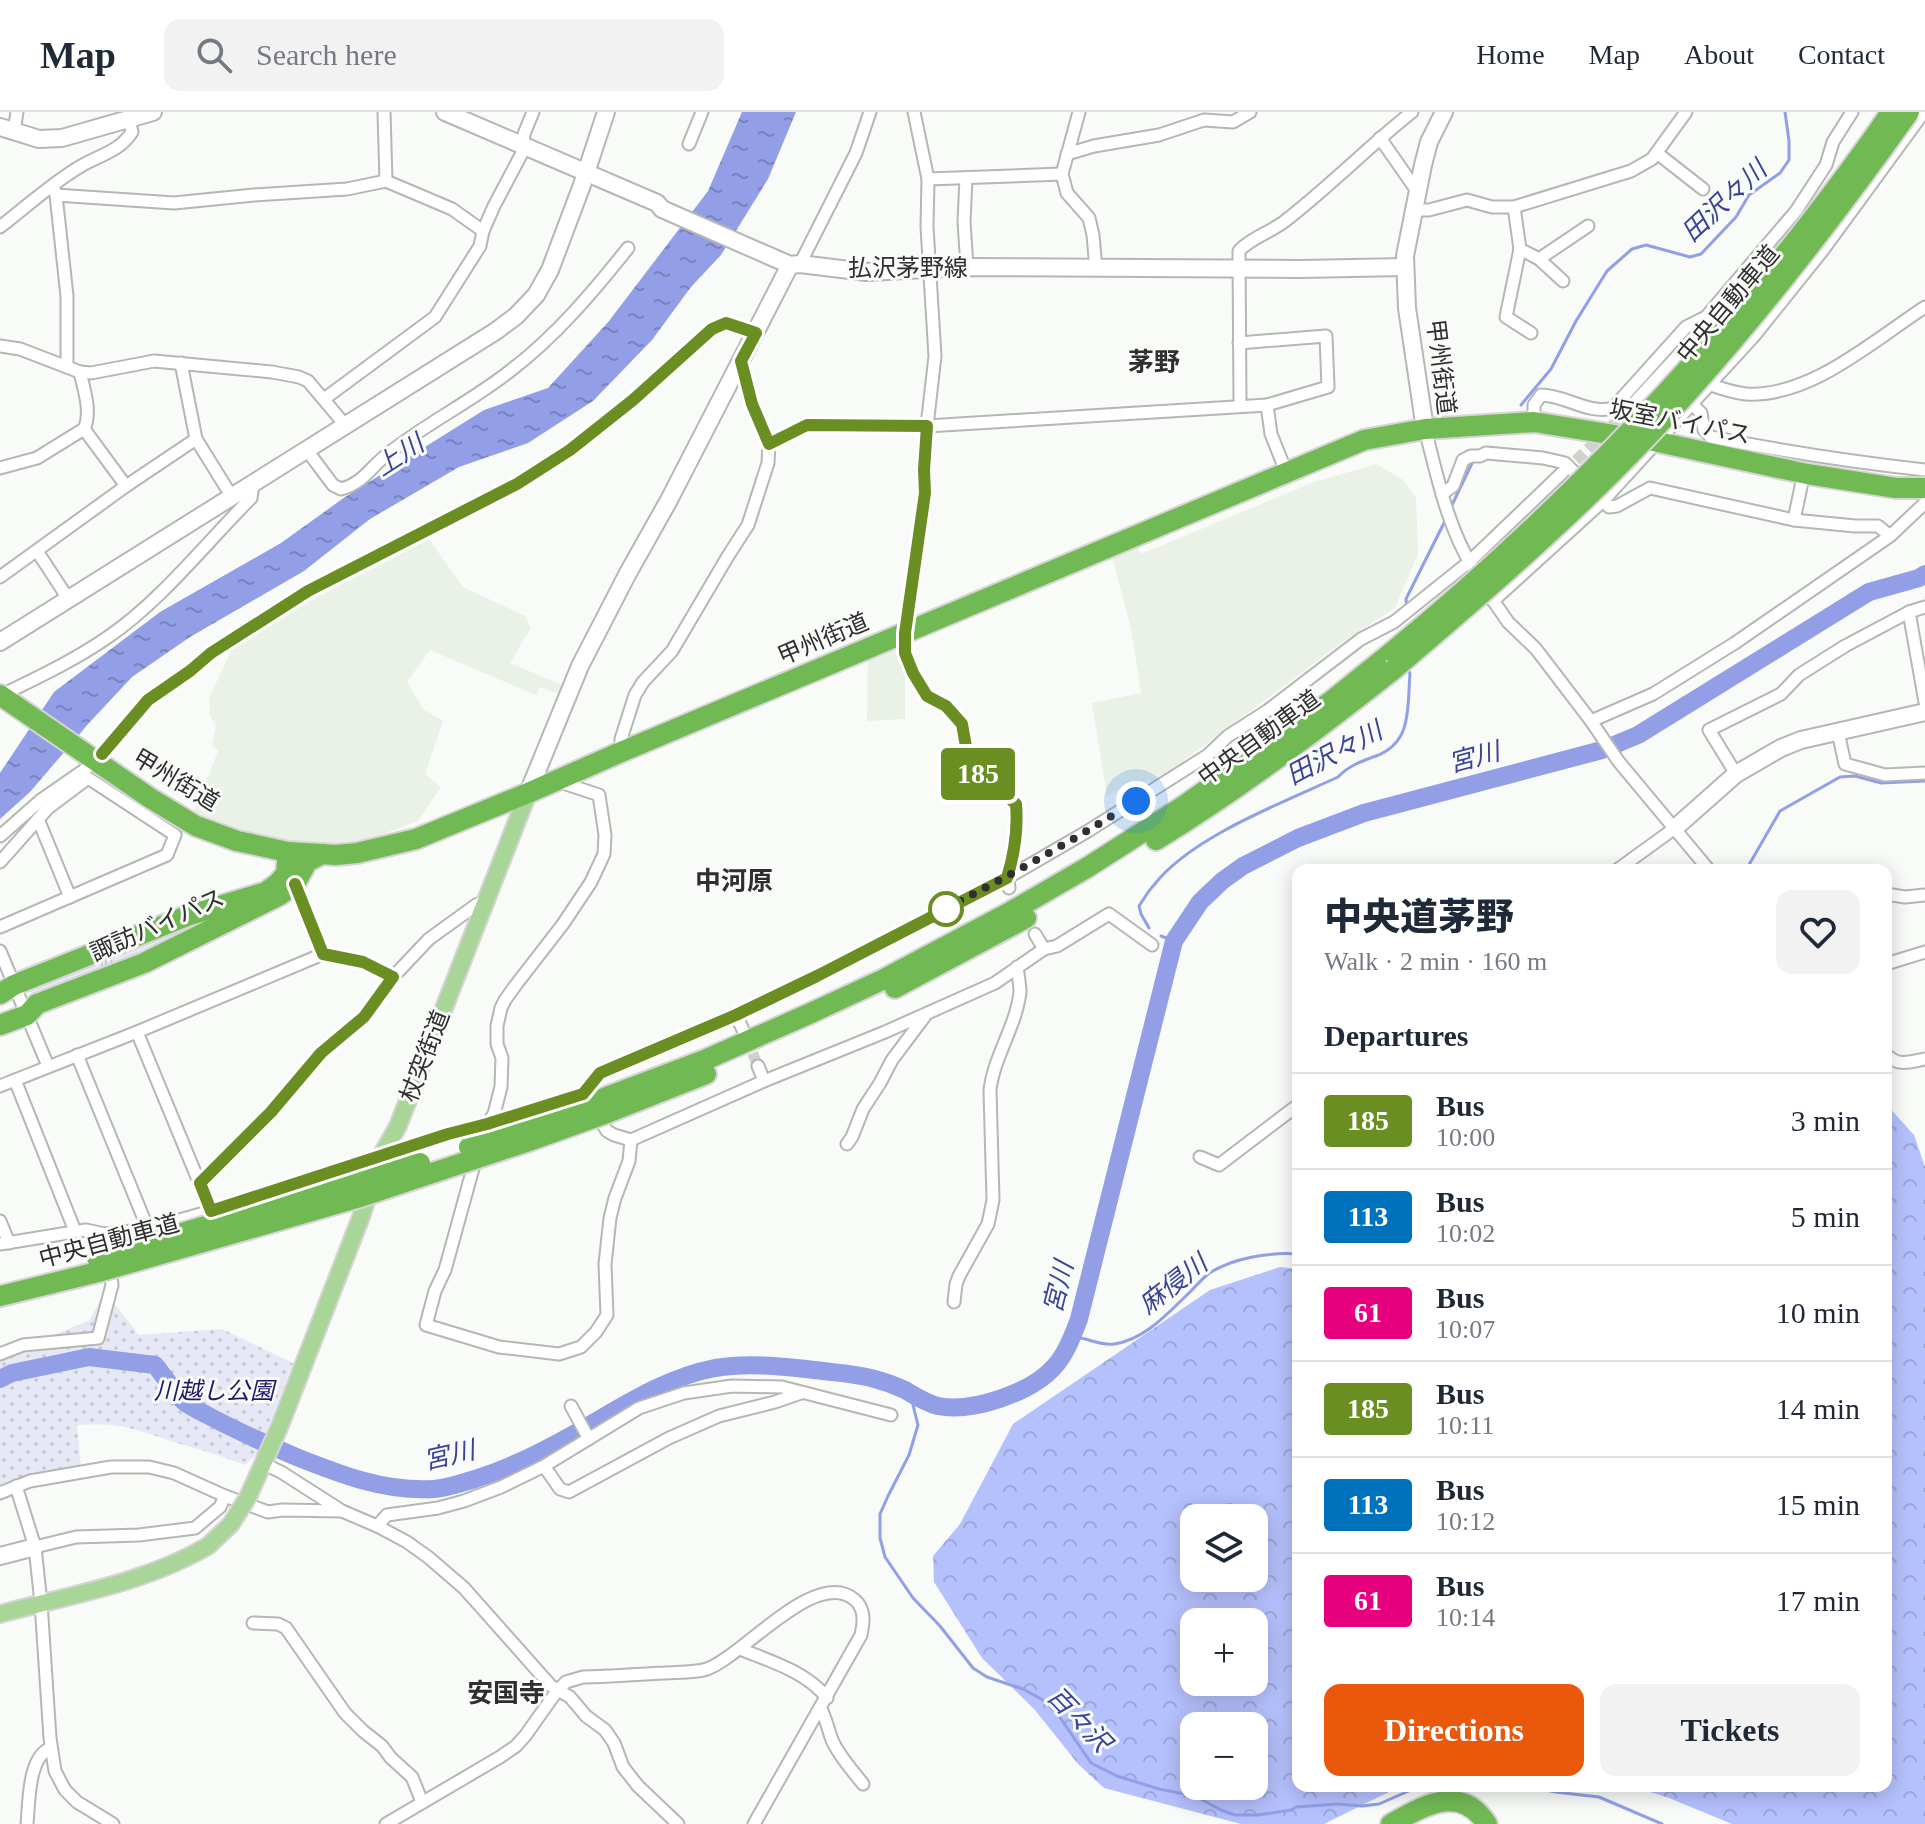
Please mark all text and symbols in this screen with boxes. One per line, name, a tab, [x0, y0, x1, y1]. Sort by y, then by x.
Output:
search box	[164, 19, 724, 91]
icon: search	[192, 33, 236, 77]
text: Map	[40, 34, 116, 76]
text: Search here	[256, 38, 397, 71]
text: Home	[1476, 39, 1545, 70]
text: Map	[1589, 39, 1640, 70]
text: About	[1684, 39, 1754, 70]
text: Contact	[1798, 39, 1885, 70]
water label: 田沢々川	[1676, 153, 1774, 247]
street label: 中央自動車道	[1672, 240, 1784, 368]
street label: 払沢茅野線	[848, 255, 968, 281]
street label: 甲州街道	[1422, 318, 1460, 416]
district label: 茅野	[1128, 348, 1180, 377]
street label: 坂室バイパス	[1607, 396, 1753, 448]
water label: 上川	[370, 427, 431, 482]
street label: 甲州街道	[774, 608, 872, 670]
street label: 中央自動車道	[1193, 685, 1325, 791]
water label: 田沢々川	[1282, 715, 1390, 791]
water label: 宮川	[1445, 736, 1506, 778]
street label: 甲州街道	[128, 744, 224, 816]
line badge: 185	[932, 748, 1024, 800]
text: 185	[957, 758, 999, 789]
your location	[1116, 781, 1156, 821]
district label: 中河原	[695, 867, 773, 896]
street label: 諏訪バイパス	[86, 884, 228, 966]
button: heart	[1776, 890, 1860, 974]
unlabelled marker	[929, 892, 963, 926]
text: 中央道茅野	[1324, 896, 1514, 938]
text: Walk · 2 min · 160 m	[1324, 947, 1547, 976]
street label: 杖突街道	[396, 1007, 454, 1105]
text: Departures	[1324, 1019, 1468, 1052]
text: Bus	[1436, 1089, 1484, 1122]
text: 3 min	[1791, 1104, 1860, 1137]
text: 185	[1347, 1105, 1389, 1136]
text: 10:00	[1436, 1123, 1495, 1152]
text: Bus	[1436, 1185, 1484, 1218]
text: 5 min	[1791, 1200, 1860, 1233]
text: 113	[1348, 1201, 1388, 1232]
street label: 中央自動車道	[36, 1210, 182, 1272]
text: 10:02	[1436, 1219, 1495, 1248]
water label: 麻侵川	[1134, 1247, 1215, 1320]
water label: 宮川	[1038, 1255, 1080, 1316]
text: Bus	[1436, 1281, 1484, 1314]
text: 10 min	[1776, 1296, 1860, 1329]
text: 61	[1354, 1297, 1382, 1328]
text: 10:07	[1436, 1315, 1495, 1344]
text: Bus	[1436, 1377, 1484, 1410]
park label: 川越し公園	[154, 1378, 277, 1404]
text: 14 min	[1776, 1392, 1860, 1425]
text: 185	[1347, 1393, 1389, 1424]
text: 10:11	[1436, 1411, 1494, 1440]
water label: 宮川	[421, 1435, 481, 1475]
text: Bus	[1436, 1473, 1484, 1506]
text: 15 min	[1776, 1488, 1860, 1521]
text: 113	[1348, 1489, 1388, 1520]
map controls	[1180, 1504, 1268, 1800]
button: layers	[1180, 1504, 1268, 1592]
text: 10:12	[1436, 1507, 1495, 1536]
text: Bus	[1436, 1569, 1484, 1602]
text: 17 min	[1776, 1584, 1860, 1617]
text: 61	[1354, 1585, 1382, 1616]
text: 10:14	[1436, 1603, 1495, 1632]
button: +	[1180, 1608, 1268, 1696]
district label: 安国寺	[467, 1679, 545, 1708]
water label: 百々沢	[1041, 1681, 1118, 1760]
button: Directions	[1324, 1684, 1584, 1776]
button: Tickets	[1600, 1684, 1860, 1776]
button: −	[1180, 1712, 1268, 1800]

